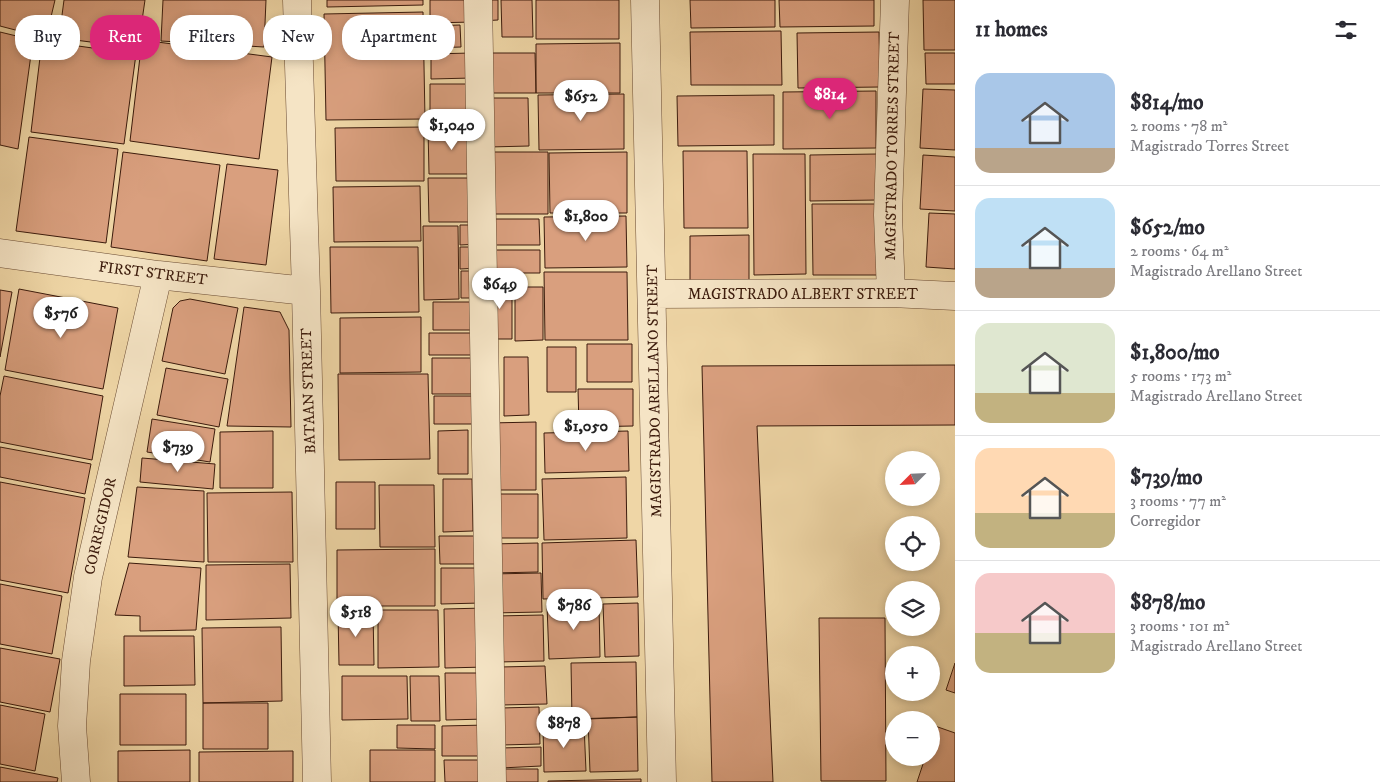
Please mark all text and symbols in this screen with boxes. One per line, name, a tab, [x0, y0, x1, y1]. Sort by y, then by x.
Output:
chip: Buy	[15, 15, 80, 60]
chip: Rent	[90, 15, 160, 60]
chip: Filters	[170, 15, 253, 60]
chip: New	[263, 15, 332, 60]
chip: Apartment	[342, 15, 455, 60]
icon: filters	[1332, 16, 1360, 44]
text: 11 homes	[975, 17, 1048, 43]
street label: MAGISTRADO TORRES STREET	[881, 31, 904, 261]
pin: $814	[800, 78, 860, 120]
pin: $652	[551, 80, 611, 122]
text: $814	[814, 84, 846, 104]
text: $652	[565, 86, 597, 106]
text: $814/mo	[1130, 90, 1203, 116]
icon: home	[1015, 93, 1075, 153]
pin: $1,040	[411, 108, 493, 151]
text: $1,040	[429, 115, 475, 135]
text: 2 rooms · 78 m²	[1130, 116, 1227, 136]
text: Magistrado Torres Street	[1130, 136, 1289, 156]
pin: $1,800	[545, 200, 627, 242]
text: $1,800	[564, 206, 608, 226]
text: $652/mo	[1130, 215, 1205, 241]
icon: home	[1015, 218, 1075, 278]
text: 2 rooms · 64 m²	[1130, 241, 1229, 261]
street label: FIRST STREET	[97, 257, 209, 290]
text: Magistrado Arellano Street	[1130, 261, 1302, 281]
street label: MAGISTRADO ARELLANO STREET	[643, 264, 666, 518]
pin: $649	[470, 268, 530, 310]
text: $649	[483, 274, 517, 294]
street label: MAGISTRADO ALBERT STREET	[688, 285, 919, 304]
pin: $576	[31, 296, 91, 339]
text: $576	[44, 303, 78, 323]
street label: BATAAN STREET	[297, 327, 320, 454]
text: $1,800/mo	[1130, 340, 1220, 366]
icon: home	[1015, 343, 1075, 403]
text: 5 rooms · 173 m²	[1130, 366, 1231, 386]
text: Magistrado Arellano Street	[1130, 386, 1302, 406]
pin: $1,050	[545, 410, 627, 452]
text: $1,050	[564, 416, 608, 436]
pin: $739	[148, 430, 208, 473]
text: $739	[162, 437, 194, 457]
north arrow	[885, 451, 940, 506]
map controls	[885, 451, 940, 766]
text: $739/mo	[1130, 465, 1202, 491]
icon: home	[1015, 468, 1075, 528]
street label: CORREGIDOR	[80, 476, 121, 577]
text: 3 rooms · 77 m²	[1130, 491, 1226, 511]
text: Corregidor	[1130, 511, 1200, 531]
button: locate	[885, 516, 940, 571]
button: layers	[885, 581, 940, 636]
pin: $786	[544, 588, 604, 631]
text: $878/mo	[1130, 590, 1205, 616]
icon: home	[1015, 593, 1075, 653]
text: $786	[557, 595, 591, 615]
pin: $518	[326, 596, 386, 638]
text: $518	[341, 602, 371, 622]
text: 3 rooms · 101 m²	[1130, 616, 1229, 636]
text: Magistrado Arellano Street	[1130, 636, 1302, 656]
button: +	[885, 646, 940, 701]
pin: $878	[534, 706, 594, 749]
button: −	[885, 711, 940, 766]
text: $878	[547, 713, 581, 733]

